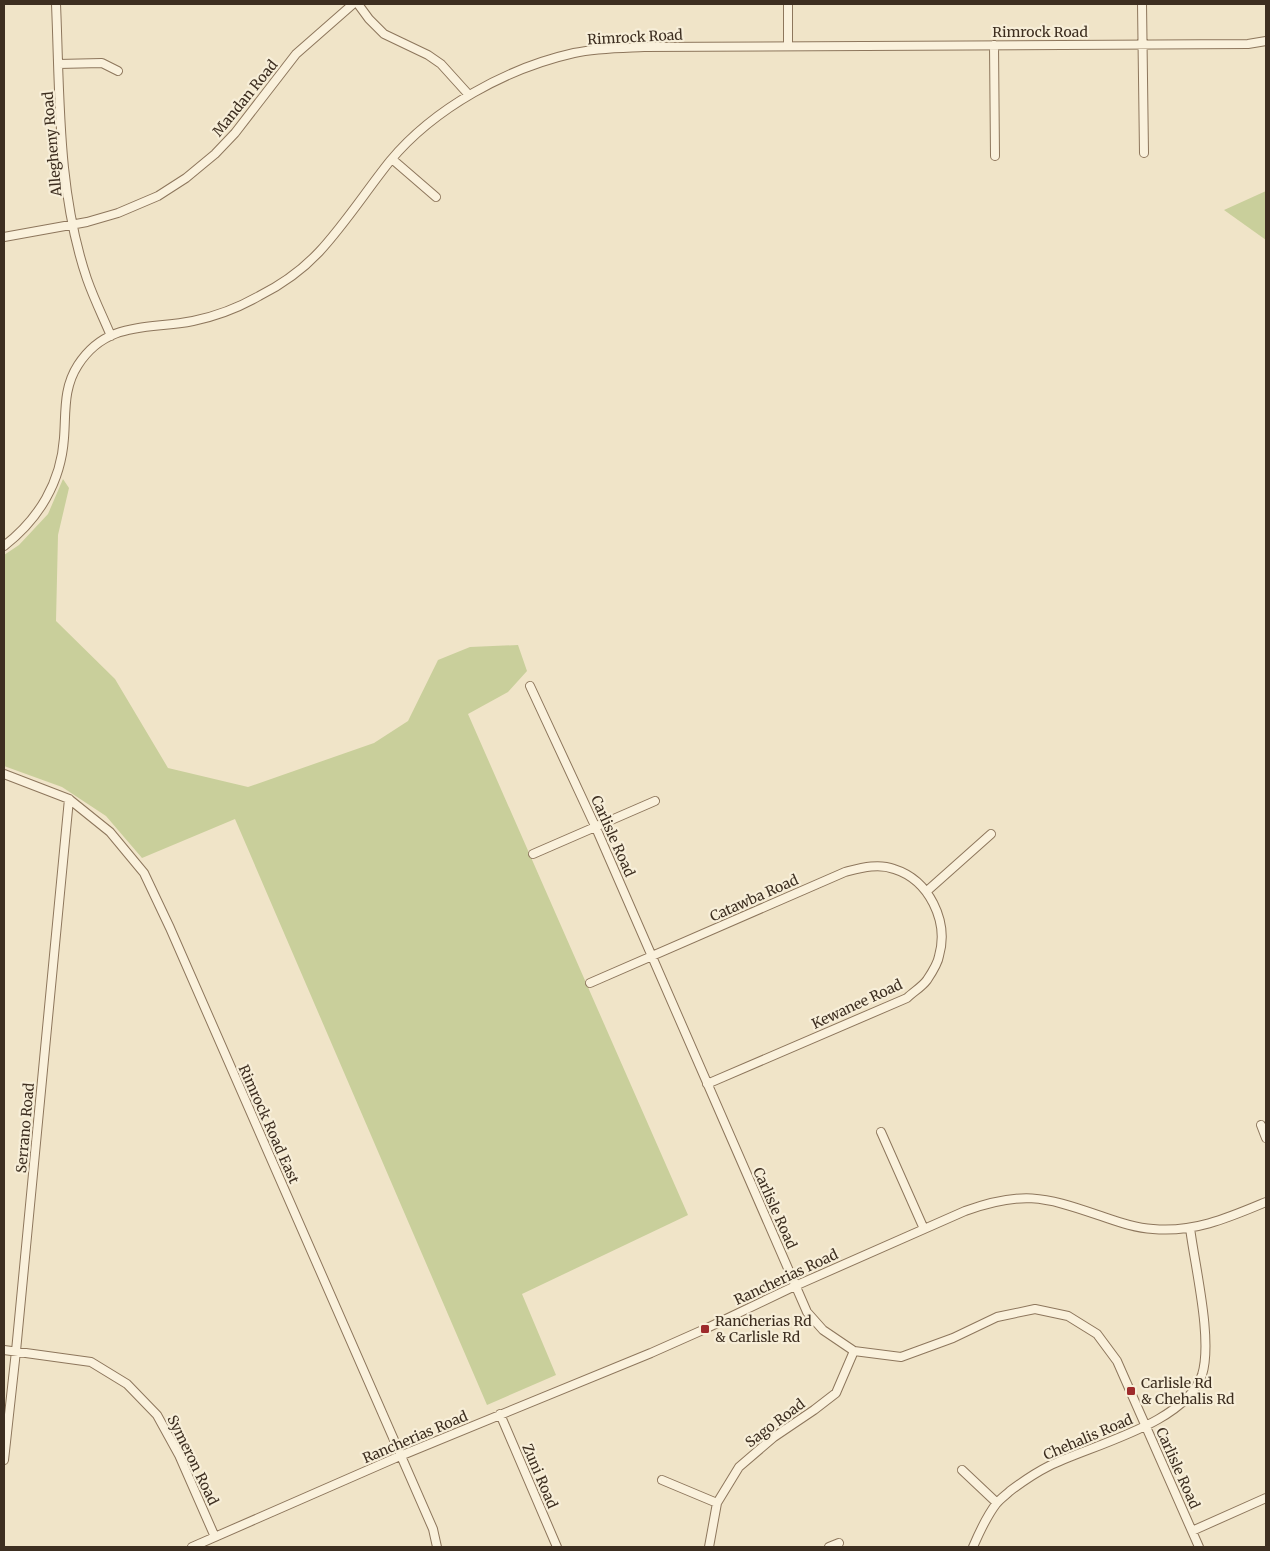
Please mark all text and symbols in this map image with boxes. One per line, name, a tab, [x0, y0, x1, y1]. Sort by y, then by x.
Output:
street label: Rimrock Road	[992, 23, 1088, 41]
street label: Rimrock Road	[587, 25, 684, 48]
street label: Mandan Road	[209, 56, 282, 140]
street label: Allegheny Road	[38, 90, 66, 198]
street label: Carlisle Road	[587, 792, 639, 880]
street label: Catawba Road	[707, 870, 801, 926]
street label: Kewanee Road	[809, 975, 906, 1033]
street label: Rimrock Road East	[235, 1062, 304, 1187]
street label: Serrano Road	[12, 1082, 38, 1174]
street label: Carlisle Road	[749, 1164, 801, 1252]
street label: Rancherias Road	[731, 1245, 841, 1309]
place label: Rancherias Rd & Carlisle Rd	[715, 1312, 812, 1346]
marker: Rancherias Rd & Carlisle Rd	[699, 1323, 711, 1335]
place label: Carlisle Rd & Chehalis Rd	[1141, 1374, 1235, 1408]
marker: Carlisle Rd & Chehalis Rd	[1125, 1385, 1137, 1397]
street label: Sago Road	[742, 1394, 809, 1451]
street label: Rancherias Road	[360, 1407, 471, 1467]
street label: Chehalis Road	[1041, 1410, 1136, 1464]
street label: Symeron Road	[163, 1412, 223, 1508]
street label: Carlisle Road	[1152, 1424, 1204, 1512]
street label: Zuni Road	[518, 1441, 562, 1512]

